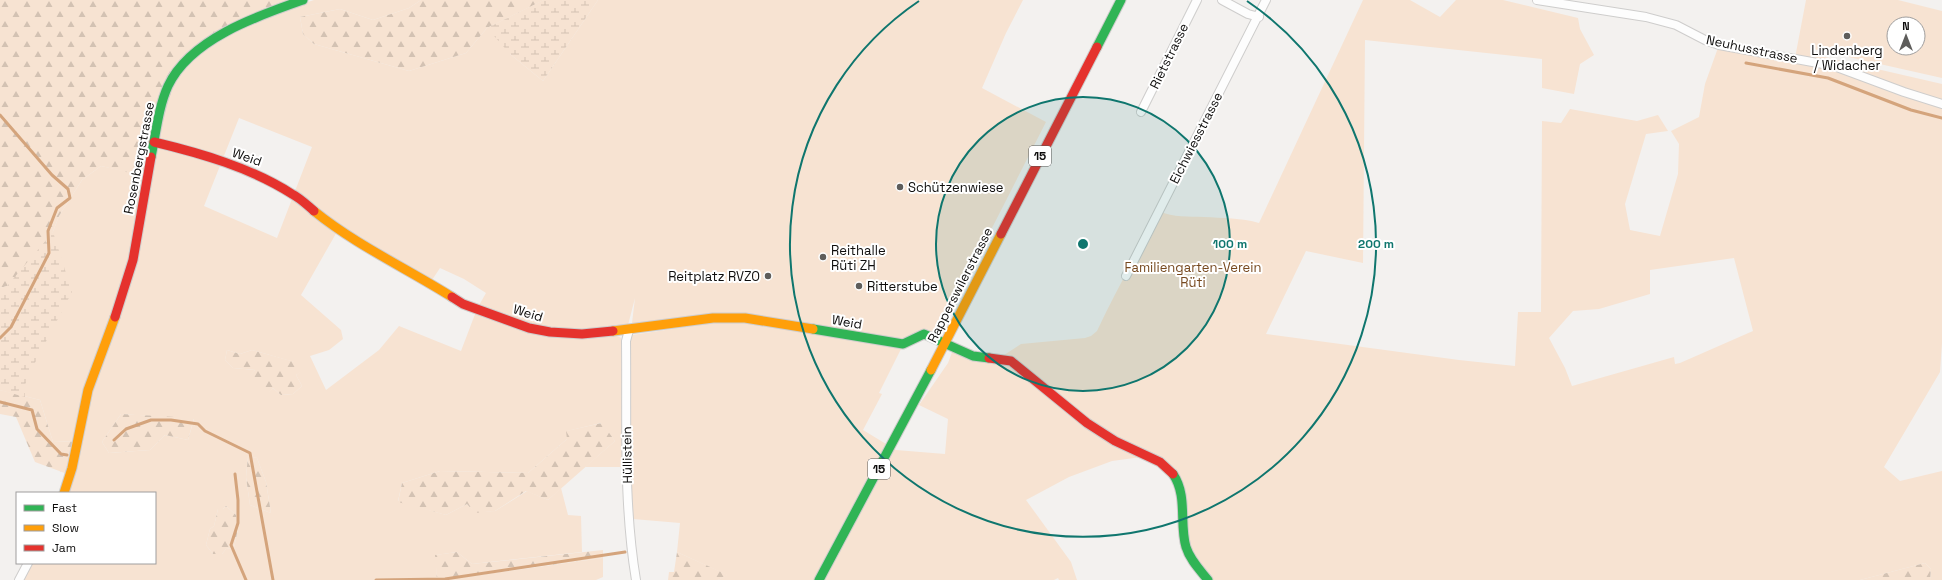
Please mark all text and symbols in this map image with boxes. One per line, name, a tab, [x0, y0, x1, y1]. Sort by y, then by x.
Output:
north arrow	[1886, 16, 1926, 56]
text: N	[1902, 19, 1910, 33]
street label: Rietstrasse	[1146, 20, 1192, 92]
street label: Neuhusstrasse	[1705, 31, 1799, 67]
marker: Lindenberg / Widacher	[1842, 31, 1852, 41]
place label: Lindenberg / Widacher	[1811, 42, 1883, 74]
street label: Eichwiesstrasse	[1166, 89, 1226, 187]
street label: Rosenbergstrasse	[120, 100, 158, 216]
street label: Weid	[230, 144, 264, 170]
road number: 15	[1029, 146, 1051, 166]
place label: Schützenwiese	[908, 179, 1004, 196]
marker: Schützenwiese	[895, 182, 905, 192]
street label: Rapperswilerstrasse	[924, 225, 996, 345]
text: 100 m	[1213, 236, 1247, 252]
text: 200 m	[1358, 236, 1394, 252]
centre of rings	[1076, 237, 1090, 251]
place label: Reithalle Rüti ZH	[831, 242, 886, 274]
marker: Reithalle Rüti ZH	[818, 252, 828, 262]
park label: Familiengarten-Verein Rüti	[1125, 259, 1261, 291]
place label: Reitplatz RVZO	[668, 268, 760, 285]
marker: Reitplatz RVZO	[763, 271, 773, 281]
place label: Ritterstube	[867, 278, 938, 295]
marker: Ritterstube	[854, 281, 864, 291]
street label: Weid	[511, 300, 545, 326]
street label: Weid	[831, 311, 863, 333]
street label: Hüllistein	[618, 426, 636, 484]
road number: 15	[868, 459, 890, 479]
legend	[16, 492, 156, 564]
text: Fast	[52, 500, 77, 516]
text: Slow	[52, 520, 79, 536]
text: Jam	[52, 540, 76, 556]

